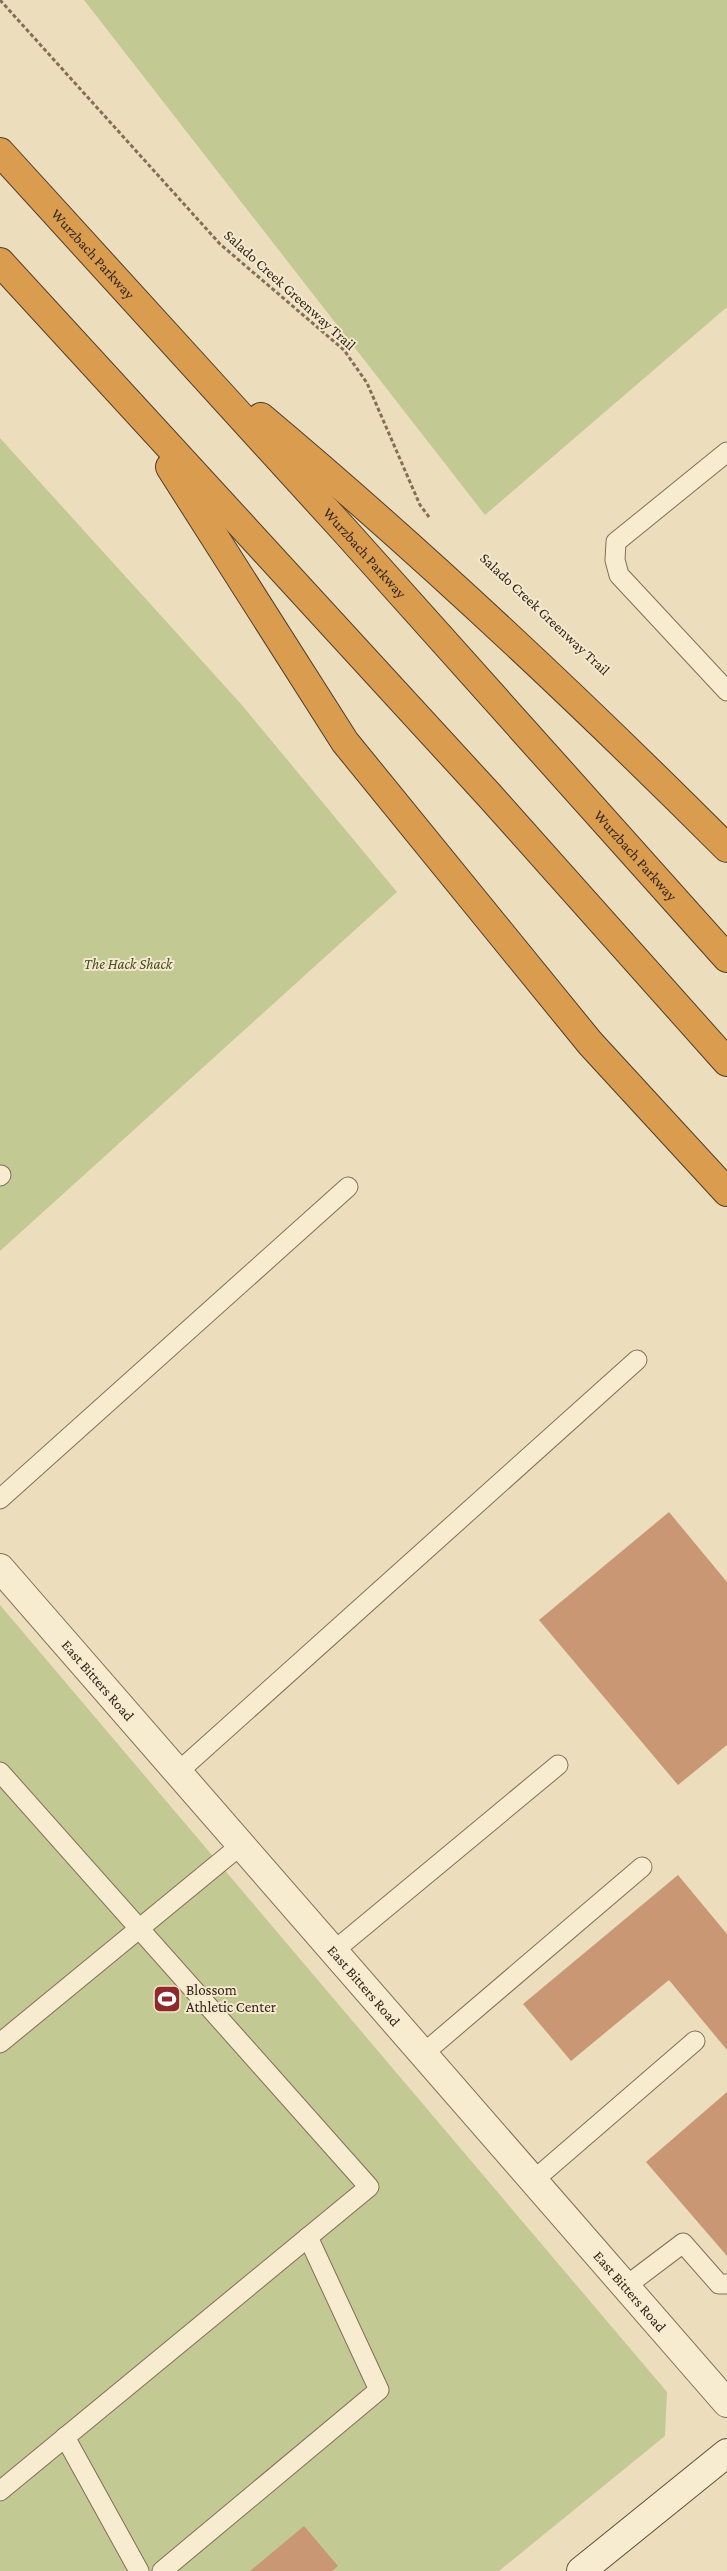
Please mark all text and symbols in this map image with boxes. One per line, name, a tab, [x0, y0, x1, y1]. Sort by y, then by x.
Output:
street label: Wurzbach Parkway	[48, 206, 138, 303]
street label: Salado Creek Greenway Trail	[220, 227, 359, 354]
street label: Wurzbach Parkway	[320, 504, 409, 602]
street label: Salado Creek Greenway Trail	[476, 550, 613, 679]
street label: Wurzbach Parkway	[591, 807, 680, 905]
park label: The Hack Shack	[84, 956, 174, 972]
street label: East Bitters Road	[58, 1637, 137, 1724]
street label: East Bitters Road	[324, 1942, 403, 2030]
place label: Blossom Athletic Center	[186, 1982, 277, 2015]
sports icon: Blossom Athletic Center	[152, 1984, 182, 2014]
street label: East Bitters Road	[590, 2248, 669, 2335]

